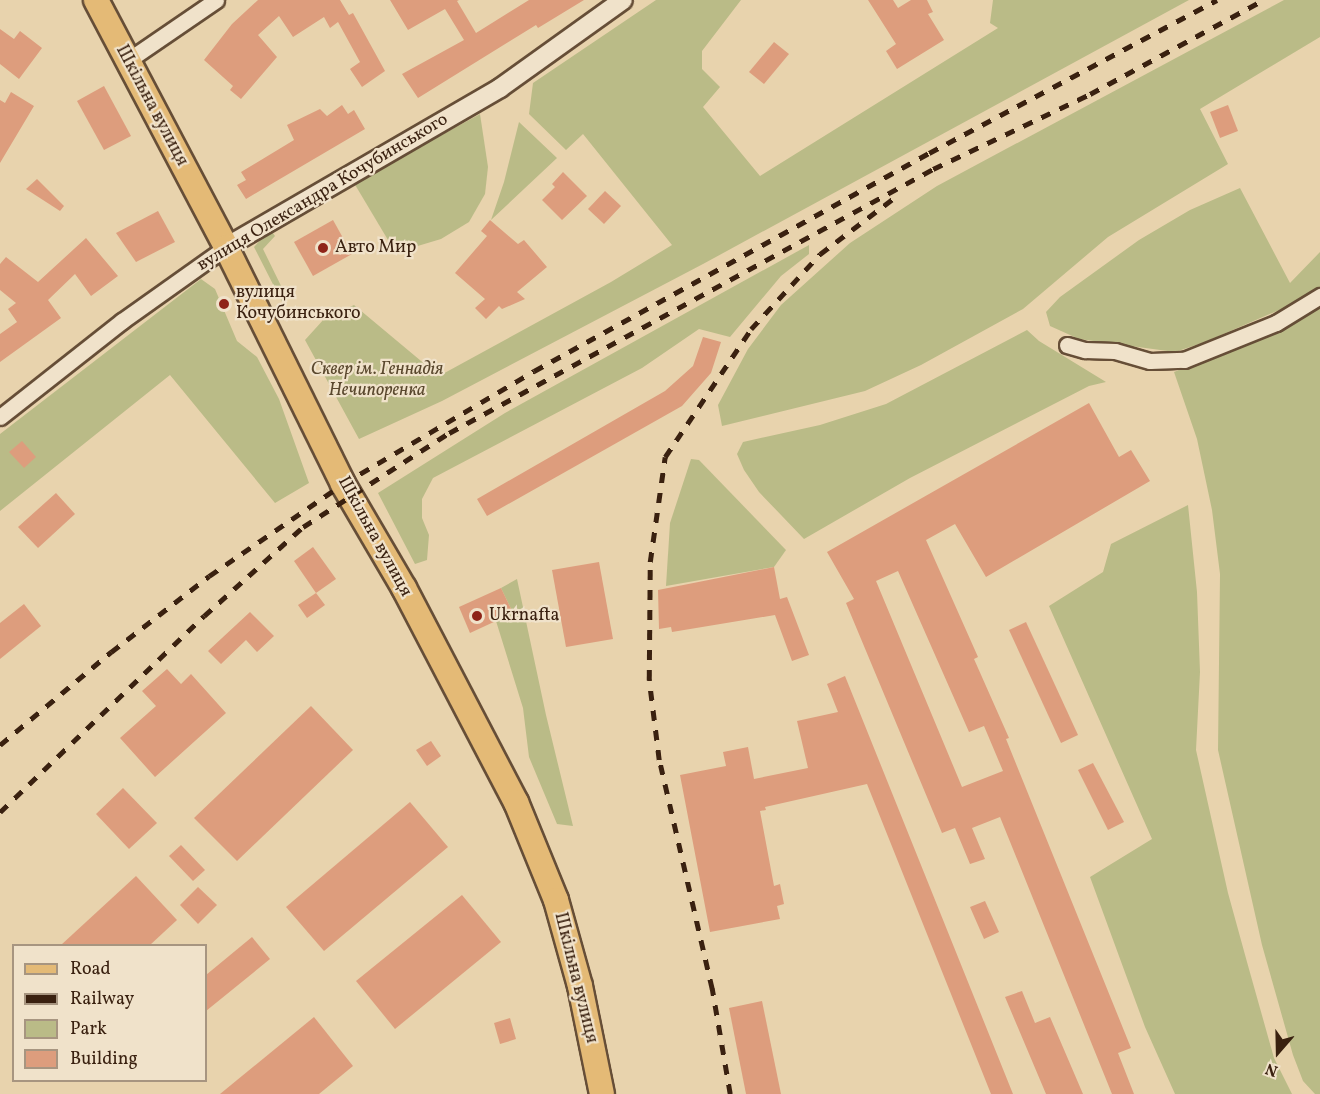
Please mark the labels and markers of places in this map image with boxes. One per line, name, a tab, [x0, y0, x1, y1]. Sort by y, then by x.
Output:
place label: Авто Мир	[335, 237, 416, 259]
marker: Авто Мир	[316, 241, 330, 255]
place label: вулиця Кочубинського	[236, 283, 361, 326]
marker: вулиця Кочубинського	[217, 297, 231, 311]
place label: Ukrnafta	[489, 605, 560, 627]
marker: Ukrnafta	[470, 609, 484, 623]

